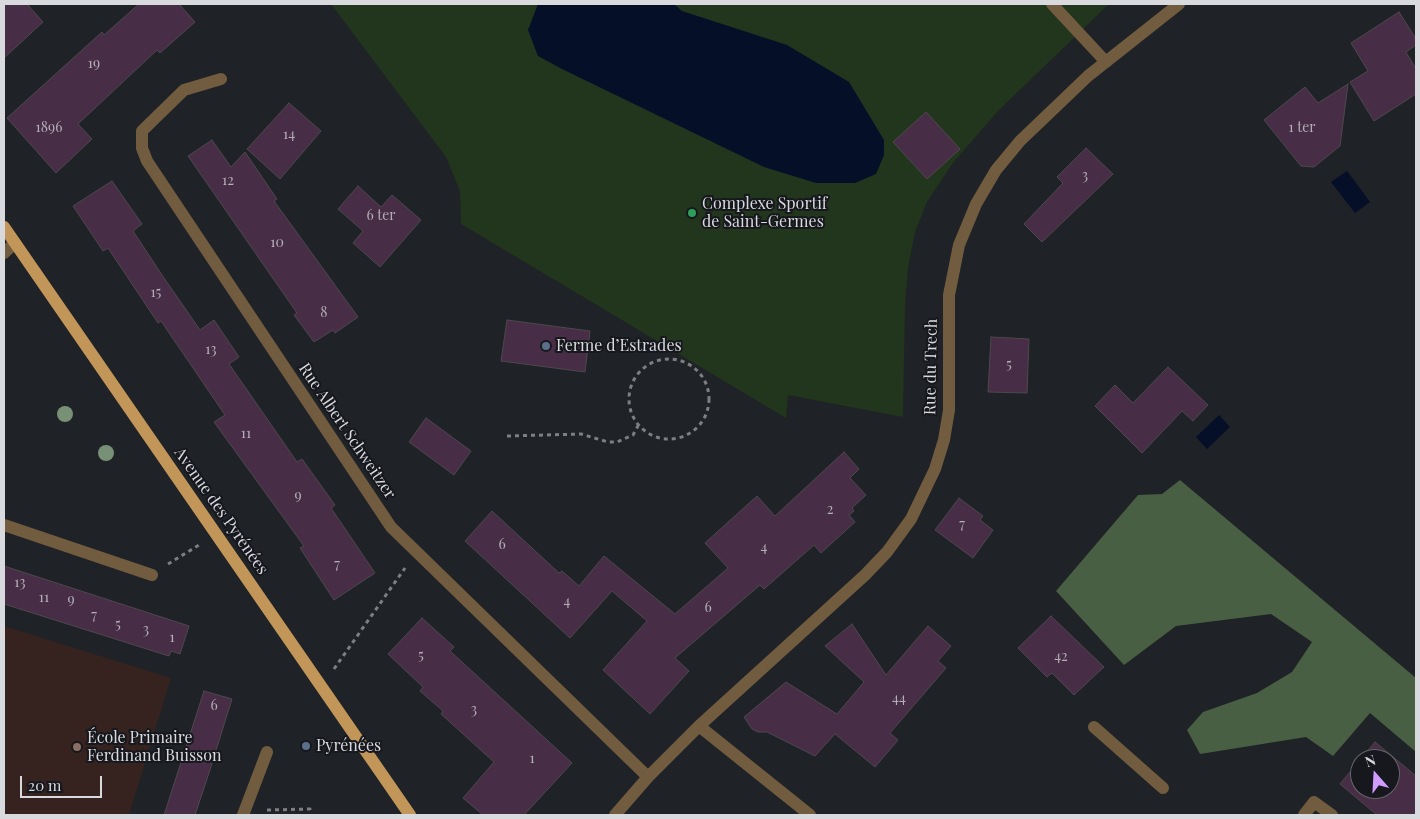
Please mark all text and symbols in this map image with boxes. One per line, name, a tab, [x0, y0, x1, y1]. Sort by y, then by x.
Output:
house number: 19	[88, 56, 100, 72]
house number: 1896	[36, 120, 62, 136]
house number: 1 ter	[1289, 120, 1315, 136]
house number: 14	[283, 127, 295, 143]
house number: 3	[1082, 168, 1088, 184]
house number: 12	[222, 173, 234, 189]
place label: Complexe Sportif de Saint-Germes	[702, 194, 827, 232]
marker: Complexe Sportif de Saint-Germes	[686, 207, 698, 219]
house number: 6 ter	[367, 208, 395, 224]
house number: 10	[270, 235, 284, 251]
house number: 15	[151, 285, 161, 301]
house number: 8	[320, 305, 328, 321]
street label: Rue du Trech	[921, 319, 941, 415]
place label: Ferme d’Estrades	[556, 336, 682, 356]
marker: Ferme d’Estrades	[540, 340, 552, 352]
house number: 13	[205, 342, 217, 358]
house number: 5	[1006, 357, 1012, 373]
street label: Rue Albert Schweitzer	[294, 360, 400, 502]
house number: 11	[241, 426, 251, 442]
street label: Avenue des Pyrénées	[170, 444, 272, 578]
house number: 9	[294, 488, 302, 504]
house number: 2	[827, 502, 833, 518]
house number: 7	[959, 517, 965, 533]
house number: 6	[498, 537, 506, 553]
house number: 4	[761, 540, 767, 556]
house number: 7	[334, 557, 340, 573]
house number: 13	[14, 575, 26, 591]
house number: 11	[39, 590, 49, 606]
house number: 9	[67, 592, 75, 608]
house number: 4	[564, 594, 570, 610]
house number: 6	[704, 600, 712, 616]
house number: 7	[91, 608, 97, 624]
house number: 5	[115, 617, 121, 633]
house number: 3	[143, 622, 149, 638]
house number: 1	[169, 630, 175, 646]
house number: 5	[418, 648, 424, 664]
house number: 42	[1054, 649, 1068, 665]
house number: 44	[892, 691, 906, 707]
house number: 6	[210, 698, 218, 714]
house number: 3	[471, 702, 477, 718]
place label: École Primaire Ferdinand Buisson	[87, 728, 222, 766]
place label: Pyrénées	[316, 736, 381, 756]
marker: Pyrénées	[300, 740, 312, 752]
marker: École Primaire Ferdinand Buisson	[71, 741, 83, 753]
north arrow	[1350, 749, 1400, 799]
text: N	[1362, 750, 1378, 771]
house number: 1	[529, 751, 535, 767]
scale bar	[22, 766, 105, 798]
text: 20 m	[28, 775, 61, 795]

